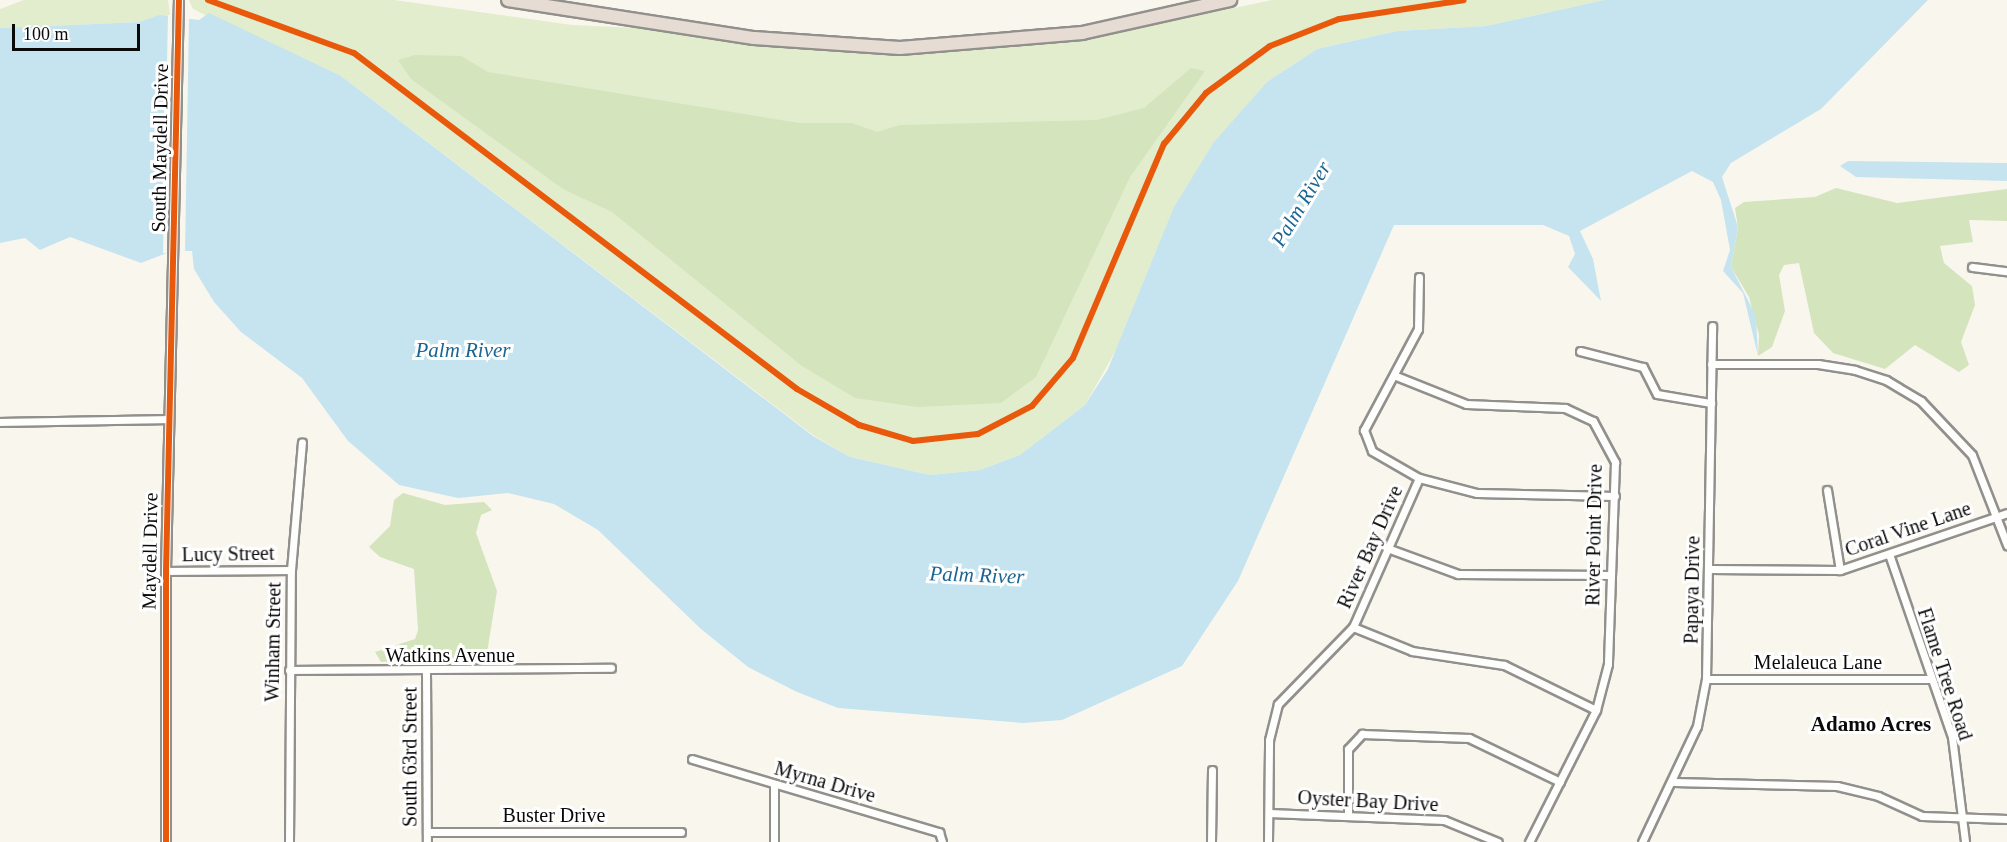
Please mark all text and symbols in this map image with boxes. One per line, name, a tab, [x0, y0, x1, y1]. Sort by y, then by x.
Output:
scale bar	[15, 12, 142, 50]
text: 100 m	[23, 24, 69, 44]
street label: South Maydell Drive	[147, 63, 173, 233]
water label: Palm River	[1266, 157, 1336, 251]
water label: Palm River	[415, 337, 511, 363]
street label: River Point Drive	[1581, 464, 1607, 606]
street label: River Bay Drive	[1332, 482, 1408, 612]
street label: Maydell Drive	[137, 492, 163, 610]
street label: Coral Vine Lane	[1842, 496, 1974, 562]
street label: Papaya Drive	[1679, 536, 1705, 644]
street label: Lucy Street	[181, 541, 275, 567]
water label: Palm River	[929, 561, 1025, 589]
street label: Winham Street	[260, 582, 286, 702]
street label: Flame Tree Road	[1912, 605, 1978, 743]
street label: Watkins Avenue	[385, 643, 515, 667]
street label: Melaleuca Lane	[1754, 650, 1882, 674]
street label: South 63rd Street	[398, 687, 422, 827]
district label: Adamo Acres	[1810, 711, 1932, 737]
street label: Myrna Drive	[772, 756, 878, 808]
street label: Oyster Bay Drive	[1297, 785, 1439, 817]
street label: Buster Drive	[503, 803, 605, 827]

